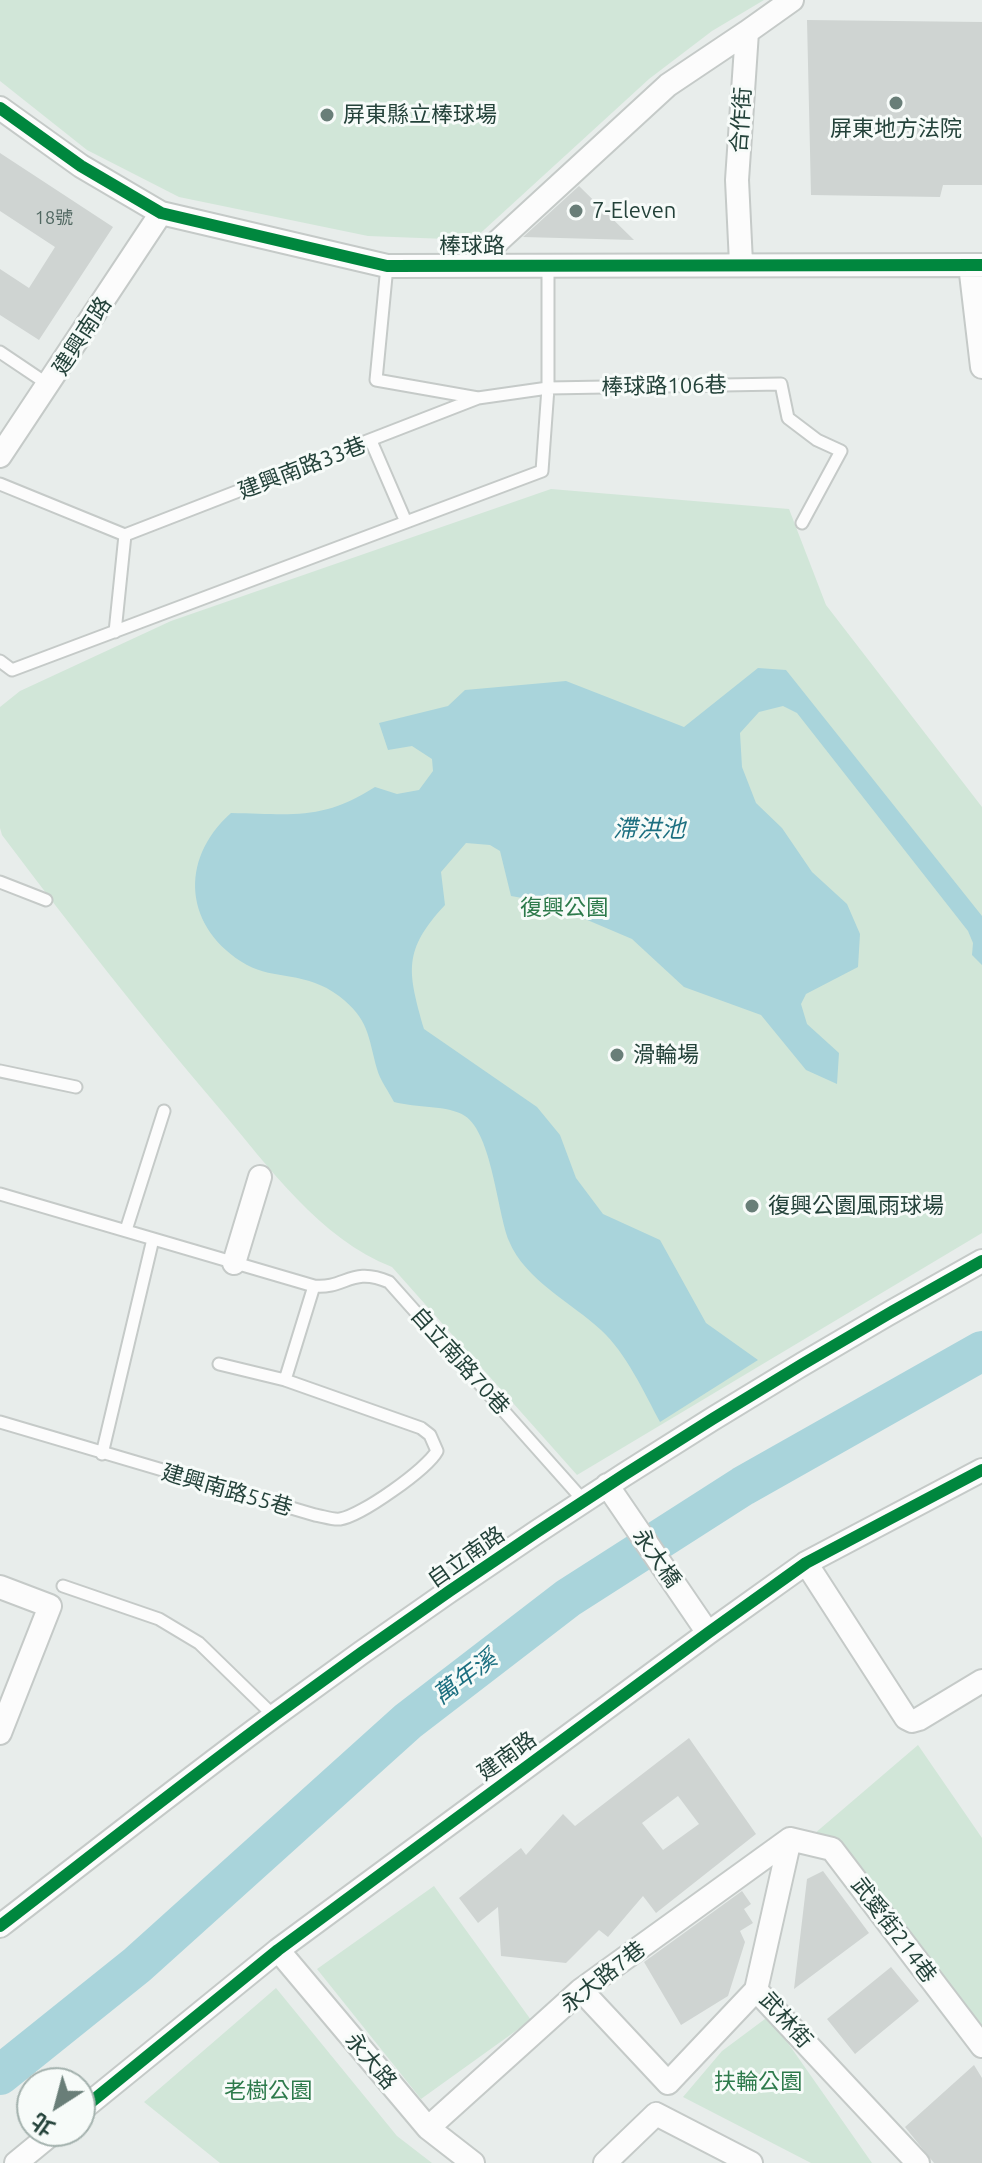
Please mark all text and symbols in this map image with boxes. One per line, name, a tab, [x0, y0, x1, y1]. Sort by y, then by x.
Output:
street label: 合作街	[726, 86, 756, 154]
marker: 屏東地方法院	[887, 94, 905, 112]
place label: 屏東縣立棒球場	[343, 102, 497, 128]
marker: 屏東縣立棒球場	[318, 106, 336, 124]
place label: 屏東地方法院	[830, 116, 962, 142]
place label: 7-Eleven	[592, 198, 676, 224]
marker: 7-Eleven	[567, 202, 585, 220]
house number: 18號	[35, 207, 73, 229]
street label: 棒球路	[439, 233, 505, 259]
street label: 建興南路	[47, 292, 117, 380]
street label: 棒球路106巷	[601, 372, 727, 400]
street label: 建興南路33巷	[234, 432, 370, 504]
water label: 滯洪池	[613, 815, 685, 843]
park label: 復興公園	[520, 895, 608, 921]
place label: 滑輪場	[633, 1042, 699, 1068]
marker: 滑輪場	[608, 1046, 626, 1064]
place label: 復興公園風雨球場	[768, 1193, 944, 1219]
marker: 復興公園風雨球場	[743, 1197, 761, 1215]
street label: 自立南路70巷	[405, 1302, 515, 1420]
street label: 建興南路55巷	[159, 1459, 295, 1521]
street label: 自立南路	[422, 1521, 510, 1593]
street label: 永大橋	[627, 1523, 687, 1593]
water label: 萬年溪	[428, 1644, 502, 1710]
street label: 建南路	[473, 1726, 541, 1786]
street label: 武愛街214巷	[846, 1872, 942, 1988]
street label: 永大路7巷	[555, 1936, 651, 2018]
street label: 武林街	[754, 1987, 818, 2053]
street label: 永大路	[340, 2027, 402, 2095]
north arrow	[16, 2067, 96, 2147]
park label: 扶輪公園	[714, 2069, 802, 2095]
park label: 老樹公園	[224, 2078, 312, 2104]
text: 北	[27, 2109, 59, 2142]

